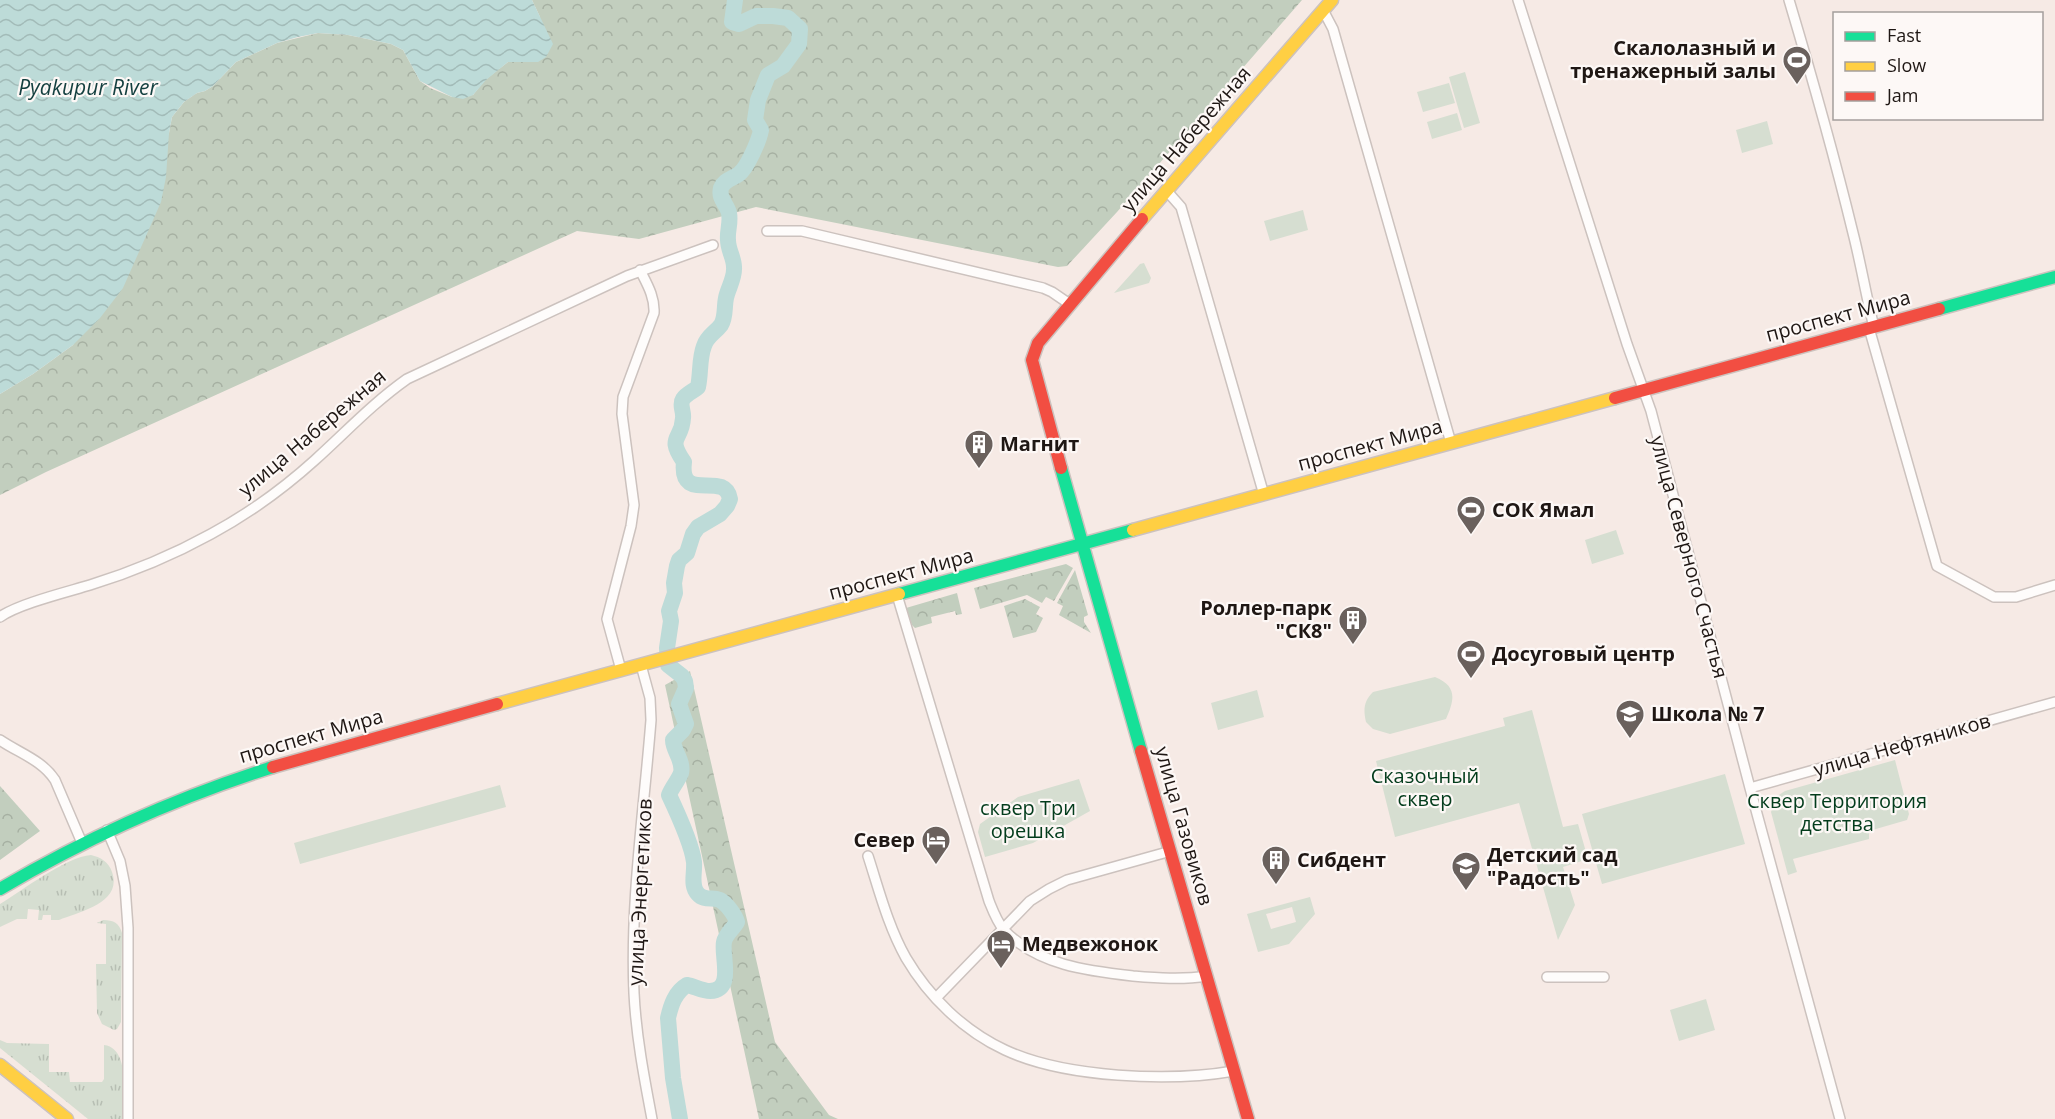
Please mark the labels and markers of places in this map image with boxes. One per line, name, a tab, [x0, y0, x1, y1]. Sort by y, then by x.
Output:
place label: Скалолазный и тренажерный залы	[1570, 34, 1776, 84]
sports icon: Скалолазный и тренажерный залы	[1781, 44, 1813, 86]
building icon: Магнит	[963, 428, 995, 470]
place label: Магнит	[1000, 430, 1079, 457]
sports icon: СОК Ямал	[1455, 494, 1487, 536]
place label: СОК Ямал	[1492, 496, 1594, 523]
place label: Роллер-парк "СК8"	[1200, 594, 1333, 644]
building icon: Роллер-парк "СК8"	[1337, 604, 1369, 646]
sports icon: Досуговый центр	[1455, 638, 1487, 680]
place label: Досуговый центр	[1492, 640, 1675, 667]
school or university icon: Школа № 7	[1614, 698, 1646, 740]
place label: Школа № 7	[1651, 700, 1765, 727]
hotel icon: Север	[920, 824, 952, 866]
place label: Север	[853, 826, 915, 853]
place label: Детский сад "Радость"	[1487, 841, 1617, 891]
building icon: Сибдент	[1260, 844, 1292, 886]
place label: Сибдент	[1297, 846, 1386, 873]
school or university icon: Детский сад "Радость"	[1450, 850, 1482, 892]
hotel icon: Медвежонок	[985, 928, 1017, 970]
place label: Медвежонок	[1022, 930, 1159, 957]

